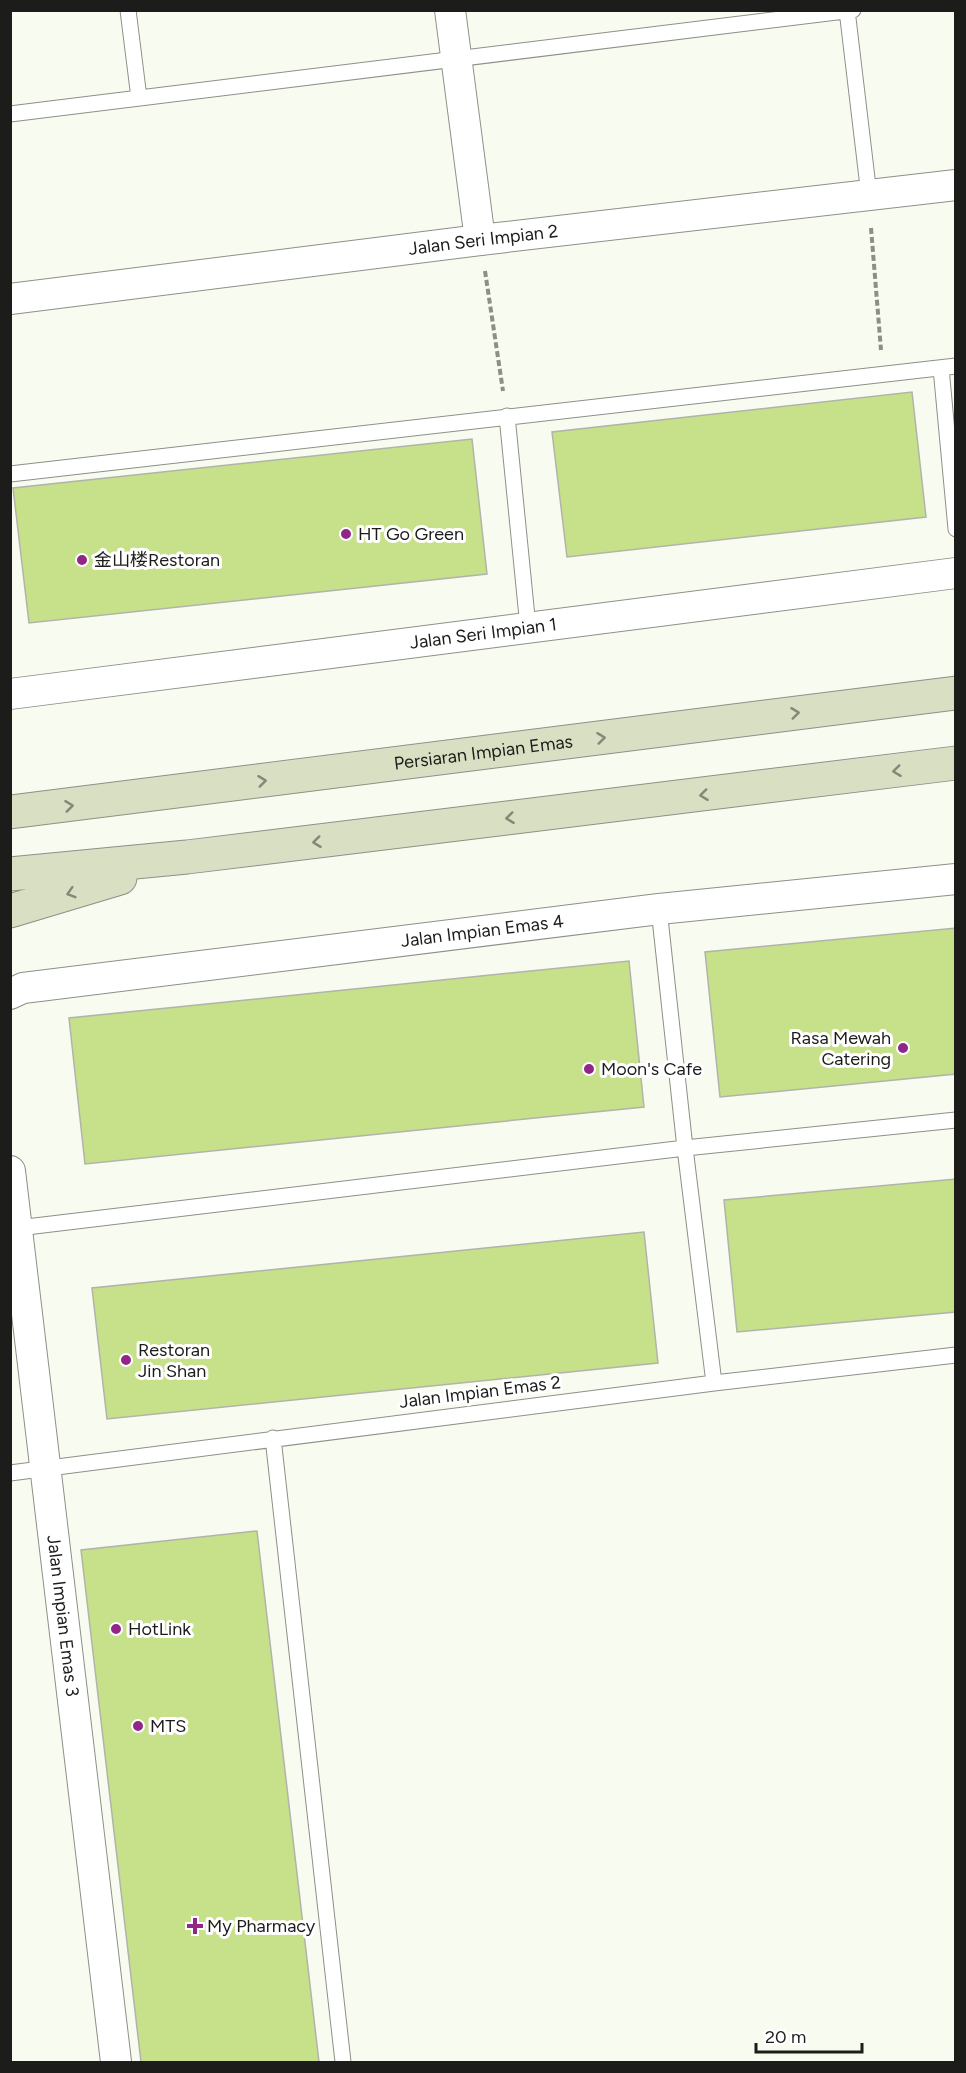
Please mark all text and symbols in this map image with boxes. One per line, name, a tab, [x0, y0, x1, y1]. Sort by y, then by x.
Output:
street label: Jalan Seri Impian 2	[407, 220, 559, 260]
place label: HT Go Green	[358, 523, 464, 545]
marker: HT Go Green	[339, 527, 353, 541]
place label: 金山楼Restoran	[94, 549, 220, 571]
marker: 金山楼Restoran	[75, 553, 89, 567]
street label: Jalan Seri Impian 1	[408, 613, 558, 654]
one-way arrow	[790, 708, 799, 720]
street label: Persiaran Impian Emas	[393, 730, 574, 775]
one-way arrow	[597, 732, 606, 744]
one-way arrow	[893, 764, 902, 777]
one-way arrow	[257, 775, 267, 788]
one-way arrow	[699, 789, 709, 801]
one-way arrow	[64, 800, 73, 812]
one-way arrow	[506, 812, 515, 824]
one-way arrow	[312, 835, 321, 847]
one-way arrow	[66, 886, 77, 898]
street label: Jalan Impian Emas 4	[399, 910, 565, 952]
place label: Rasa Mewah Catering	[791, 1027, 891, 1070]
marker: Rasa Mewah Catering	[896, 1041, 910, 1055]
place label: Moon's Cafe	[601, 1058, 702, 1080]
marker: Moon's Cafe	[582, 1062, 596, 1076]
place label: Restoran Jin Shan	[138, 1339, 210, 1382]
marker: Restoran Jin Shan	[119, 1353, 133, 1367]
street label: Jalan Impian Emas 2	[398, 1371, 562, 1413]
street label: Jalan Impian Emas 3	[42, 1534, 83, 1698]
place label: HotLink	[128, 1618, 191, 1640]
marker: HotLink	[109, 1622, 123, 1636]
place label: MTS	[150, 1715, 186, 1737]
marker: MTS	[131, 1719, 145, 1733]
place label: My Pharmacy	[207, 1915, 316, 1937]
marker: My Pharmacy	[188, 1919, 202, 1933]
scale bar	[756, 2016, 862, 2054]
text: 20 m	[765, 2026, 806, 2048]

